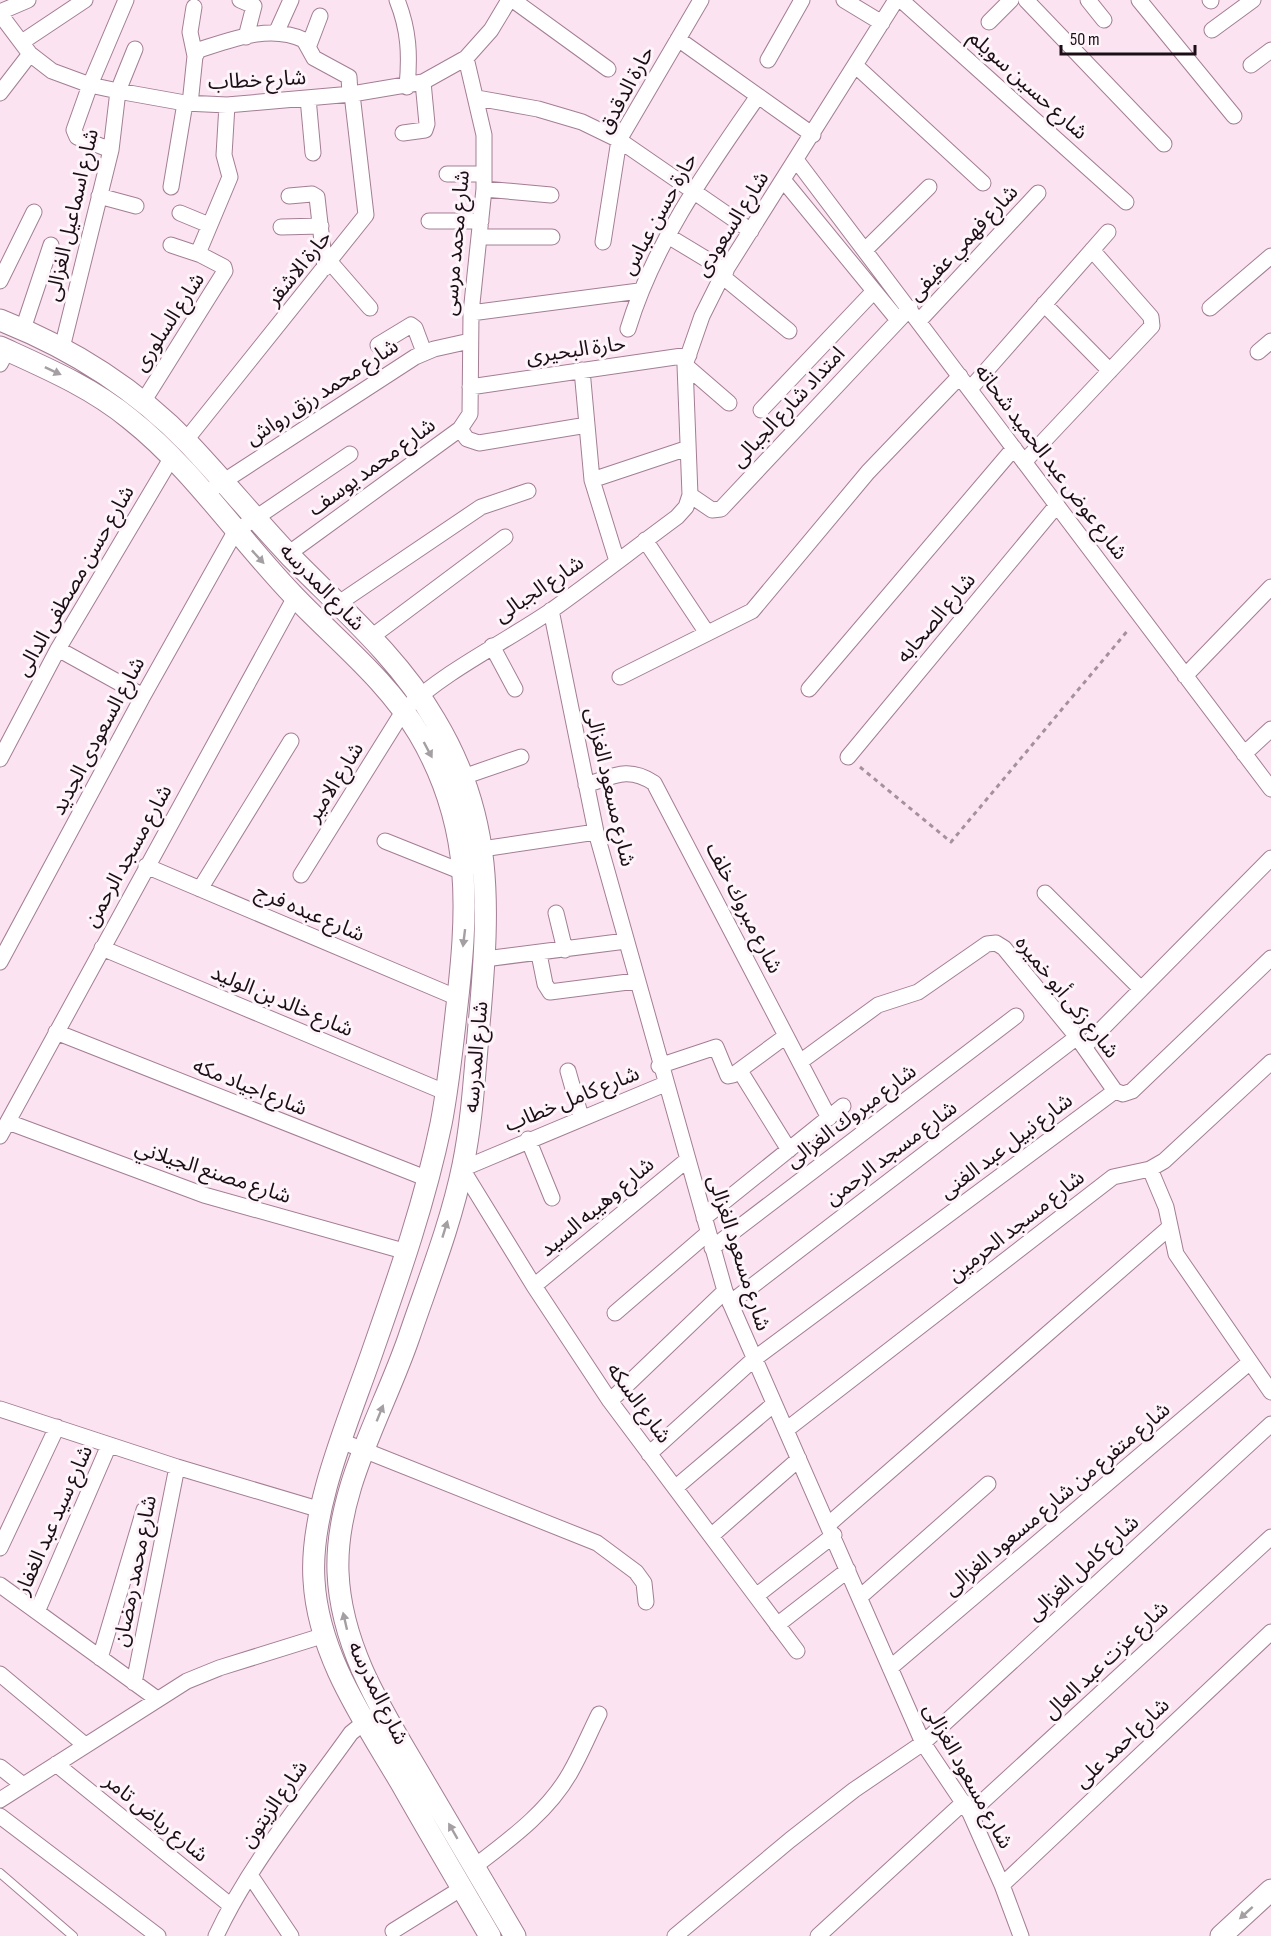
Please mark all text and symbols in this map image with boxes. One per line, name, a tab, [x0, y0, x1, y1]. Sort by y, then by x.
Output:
scale bar	[1061, 18, 1194, 56]
street label: شارع حسين سويلم	[962, 25, 1093, 147]
text: 50 m	[1070, 29, 1100, 50]
street label: حارة الدقدق	[593, 42, 659, 138]
street label: شارع خطاب	[207, 65, 307, 97]
street label: شارع اسماعيل الغزالى	[40, 126, 106, 304]
street label: حارة حسن عباس	[615, 149, 703, 279]
street label: شارع السعودى	[690, 167, 776, 282]
street label: شارع محمد مرسى	[437, 169, 477, 317]
street label: شارع فهمي عفيفى	[903, 180, 1025, 308]
street label: حارة الاشقر	[260, 225, 337, 311]
street label: شارع السلورى	[128, 268, 212, 377]
street label: حارة البحيرى	[525, 331, 627, 369]
street label: شارع محمد رزق رواش	[241, 333, 404, 452]
street label: امتداد شارع الجبالى	[726, 342, 852, 474]
street label: شارع عوض عبد الحميد شحاته	[968, 359, 1133, 566]
one-way arrow	[45, 367, 62, 376]
street label: شارع محمد يوسف	[304, 412, 442, 523]
street label: شارع حسن مصطفى الدالى	[10, 481, 141, 682]
street label: شارع المدرسه	[273, 538, 370, 637]
one-way arrow	[251, 549, 265, 564]
street label: شارع الجبالى	[490, 550, 590, 630]
street label: شارع الصحابه	[891, 568, 982, 669]
street label: شارع السعودى الجديد	[46, 653, 152, 820]
street label: شارع مسعود الغزالى	[578, 705, 640, 869]
street label: شارع الامير	[300, 738, 371, 828]
one-way arrow	[422, 741, 432, 759]
street label: شارع مسجد الرحمن	[79, 780, 179, 932]
street label: شارع مبروك خلف	[698, 838, 788, 979]
street label: شارع عبده فرج	[251, 879, 368, 949]
one-way arrow	[459, 929, 469, 948]
street label: شارع زكى أبو خميره	[1008, 930, 1125, 1065]
street label: شارع خالد بن الوليد	[206, 960, 357, 1044]
street label: شارع المدرسه	[459, 1000, 495, 1114]
street label: شارع اجياد مكه	[189, 1053, 311, 1123]
street label: شارع مبروك الغزالى	[781, 1059, 922, 1175]
street label: شارع كامل خطاب	[501, 1061, 644, 1139]
street label: شارع نبيل عبد الغنى	[935, 1088, 1079, 1206]
street label: شارع مسجد الرحمن	[820, 1095, 963, 1212]
street label: شارع مصنع الجيلاني	[131, 1135, 294, 1212]
street label: شارع وهيبه السيد	[535, 1152, 661, 1264]
street label: شارع مسجد الحرمين	[943, 1165, 1091, 1289]
street label: شارع مسعود الغزالى	[700, 1172, 776, 1335]
one-way arrow	[441, 1220, 451, 1238]
street label: شارع السكه	[600, 1358, 677, 1449]
street label: شارع متفرع من شارع مسعود الغزالى	[939, 1397, 1177, 1603]
one-way arrow	[376, 1404, 385, 1422]
street label: شارع سيد عبد الغفار	[9, 1441, 100, 1600]
street label: شارع محمد رمضان	[108, 1493, 164, 1649]
street label: شارع كامل الغزالى	[1022, 1510, 1145, 1628]
street label: شارع عزت عبد العال	[1038, 1596, 1175, 1726]
one-way arrow	[340, 1612, 350, 1630]
street label: شارع المدرسه	[340, 1637, 414, 1750]
street label: شارع احمد على	[1069, 1693, 1176, 1795]
street label: شارع مسعود الغزالى	[916, 1699, 1018, 1854]
street label: شارع الزيتون	[235, 1756, 315, 1854]
street label: شارع رياض تامر	[97, 1768, 213, 1869]
one-way arrow	[448, 1823, 459, 1839]
one-way arrow	[1239, 1906, 1254, 1919]

